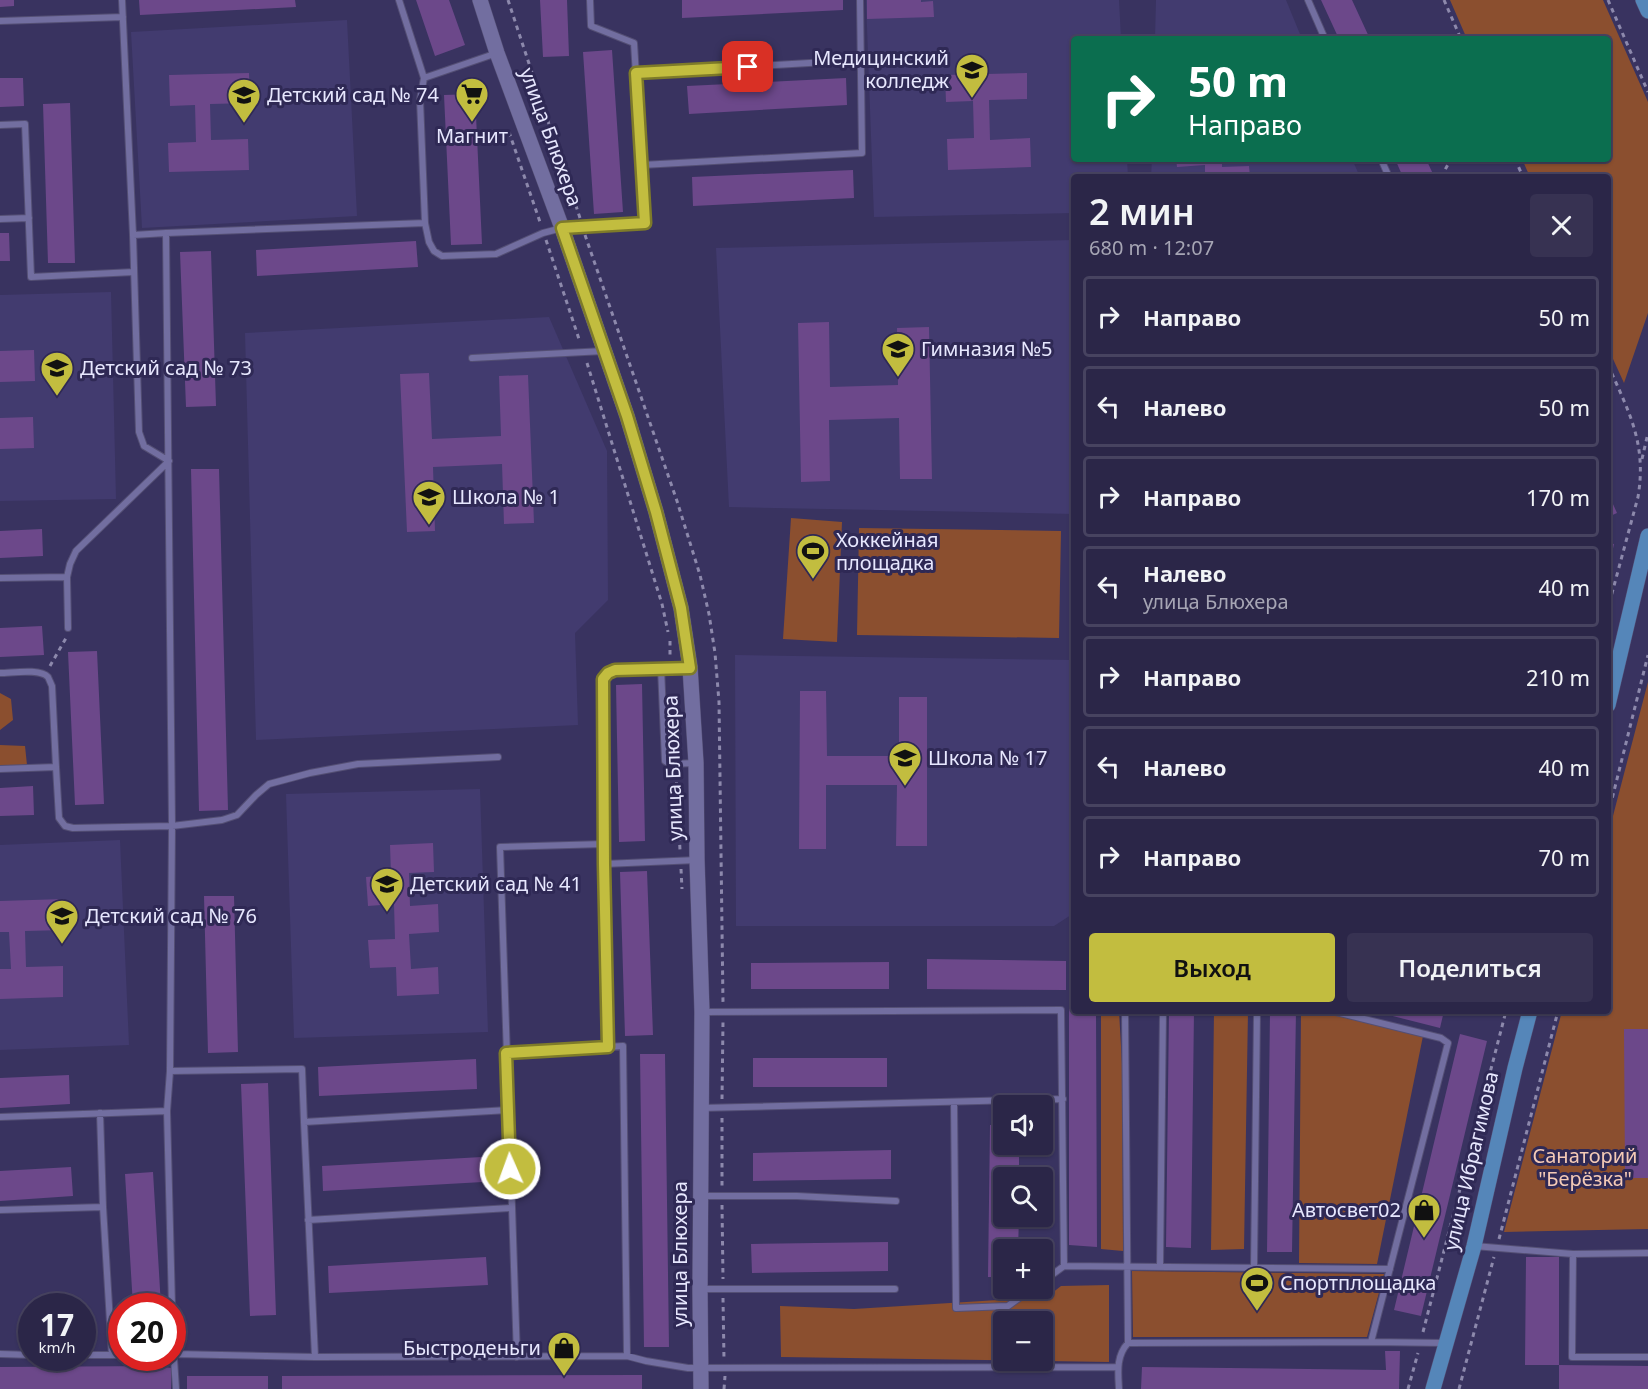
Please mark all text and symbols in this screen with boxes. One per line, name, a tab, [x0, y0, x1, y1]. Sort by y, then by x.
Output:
pin	[722, 41, 773, 92]
place label: Медицинский колледж	[813, 44, 950, 94]
icon: arrive	[731, 50, 764, 83]
school or university icon: Медицинский колледж	[954, 52, 990, 99]
text: 50 m	[1188, 52, 1288, 109]
icon: right	[1089, 60, 1167, 138]
street label: улица Блюхера	[514, 64, 589, 210]
supermarket icon: Магнит	[454, 76, 490, 123]
school or university icon: Детский сад № 74	[226, 77, 262, 124]
place label: Детский сад № 74	[267, 81, 439, 108]
text: Направо	[1188, 106, 1302, 143]
place label: Магнит	[436, 122, 508, 149]
text: 2 мин	[1089, 187, 1195, 236]
button: close	[1530, 194, 1593, 257]
text: 680 m · 12:07	[1089, 234, 1214, 261]
icon: right	[1092, 300, 1125, 333]
text: Направо	[1143, 302, 1241, 332]
text: 50 m	[1539, 302, 1590, 332]
school or university icon: Гимназия №5	[880, 331, 916, 378]
place label: Гимназия №5	[921, 335, 1053, 362]
school or university icon: Детский сад № 73	[39, 350, 75, 397]
place label: Детский сад № 73	[80, 354, 252, 381]
icon: left	[1092, 390, 1125, 423]
text: Налево	[1143, 392, 1226, 422]
text: 50 m	[1539, 392, 1590, 422]
school or university icon: Школа № 1	[411, 479, 447, 526]
icon: right	[1092, 480, 1125, 513]
text: Направо	[1143, 482, 1241, 512]
text: 170 m	[1526, 482, 1590, 512]
place label: Школа № 1	[452, 483, 560, 510]
place label: Хоккейная площадка	[836, 526, 938, 576]
sports icon: Хоккейная площадка	[795, 533, 831, 580]
text: Налево	[1143, 558, 1226, 588]
icon: left	[1092, 570, 1125, 603]
text: 40 m	[1539, 572, 1590, 602]
text: улица Блюхера	[1143, 588, 1289, 615]
icon: right	[1092, 660, 1125, 693]
text: Направо	[1143, 662, 1241, 692]
text: 210 m	[1526, 662, 1590, 692]
street label: улица Блюхера	[656, 695, 689, 841]
school or university icon: Школа № 17	[887, 740, 923, 787]
place label: Школа № 17	[928, 744, 1047, 771]
icon: left	[1092, 750, 1125, 783]
text: Налево	[1143, 752, 1226, 782]
text: 40 m	[1539, 752, 1590, 782]
icon: right	[1092, 840, 1125, 873]
text: Направо	[1143, 842, 1241, 872]
text: 70 m	[1539, 842, 1590, 872]
school or university icon: Детский сад № 41	[369, 866, 405, 913]
place label: Детский сад № 41	[410, 870, 582, 897]
school or university icon: Детский сад № 76	[44, 898, 80, 945]
place label: Детский сад № 76	[85, 902, 257, 929]
button: Выход	[1089, 933, 1335, 1002]
button: Поделиться	[1347, 933, 1593, 1002]
street label: улица Ибрагимова	[1437, 1069, 1504, 1253]
map controls	[993, 1095, 1053, 1371]
button: sound	[993, 1095, 1053, 1155]
position arrow	[478, 1137, 542, 1201]
park label: Санаторий "Берёзка"	[1532, 1142, 1638, 1192]
button: search	[993, 1167, 1053, 1227]
street label: улица Блюхера	[666, 1181, 693, 1327]
shop icon: Автосвет02	[1406, 1192, 1442, 1239]
place label: Автосвет02	[1292, 1196, 1401, 1223]
button: +	[993, 1239, 1053, 1299]
sports icon: Спортплощадка	[1239, 1265, 1275, 1312]
place label: Спортплощадка	[1280, 1269, 1436, 1296]
speed limit sign: 20	[108, 1293, 186, 1371]
text: 17	[40, 1304, 74, 1345]
button: −	[993, 1311, 1053, 1371]
shop icon: Быстроденьги	[546, 1330, 582, 1377]
place label: Быстроденьги	[403, 1334, 541, 1361]
text: km/h	[39, 1337, 75, 1357]

